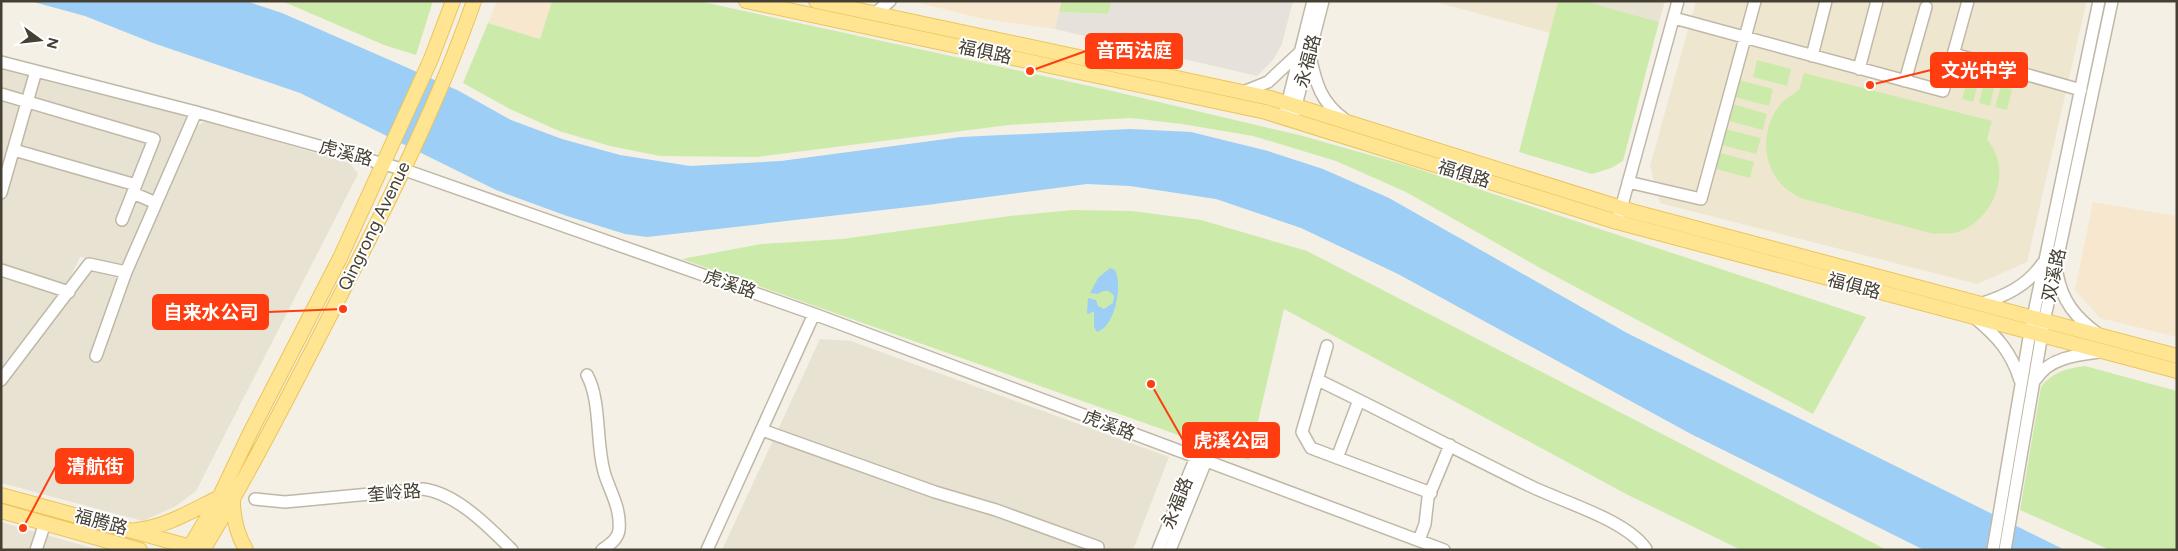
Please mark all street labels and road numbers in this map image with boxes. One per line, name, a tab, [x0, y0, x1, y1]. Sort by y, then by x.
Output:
street label: 永福路	[1290, 32, 1326, 90]
street label: 福俱路	[956, 36, 1014, 68]
street label: 虎溪路	[317, 135, 375, 171]
street label: 福俱路	[1435, 156, 1493, 192]
street label: Qingrong Avenue	[333, 158, 415, 294]
street label: 双溪路	[2038, 246, 2070, 304]
street label: 虎溪路	[701, 265, 759, 303]
street label: 福俱路	[1825, 268, 1883, 304]
street label: 虎溪路	[1080, 405, 1138, 445]
street label: 永福路	[1157, 474, 1197, 532]
street label: 奎岭路	[366, 480, 422, 506]
street label: 福腾路	[72, 504, 130, 540]

